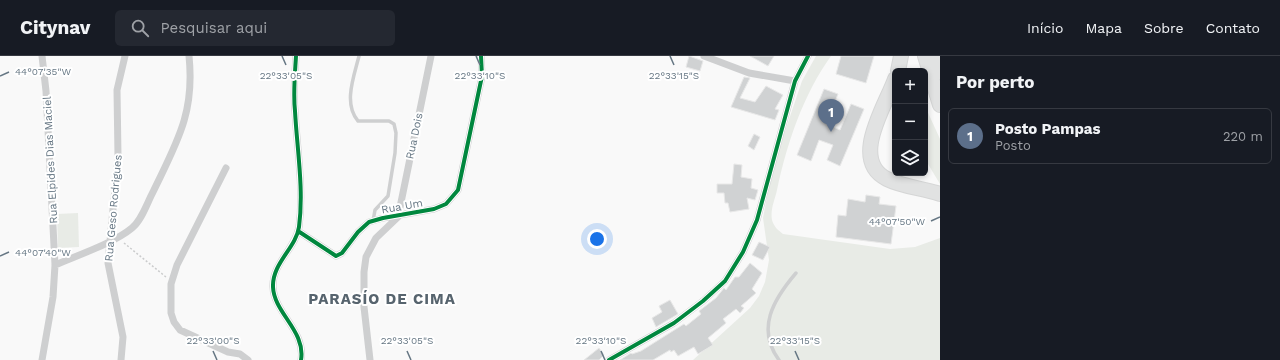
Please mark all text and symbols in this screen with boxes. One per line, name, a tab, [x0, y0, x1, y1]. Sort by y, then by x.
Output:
search box	[115, 10, 395, 46]
text: Citynav	[20, 16, 91, 39]
icon: search	[129, 17, 151, 39]
text: Pesquisar aqui	[161, 19, 267, 37]
text: Início	[1027, 20, 1063, 36]
text: Mapa	[1085, 20, 1122, 36]
text: Sobre	[1144, 20, 1184, 36]
text: Contato	[1206, 20, 1260, 36]
text: 44°07'35"W	[15, 66, 71, 77]
map controls	[892, 68, 928, 176]
button: +	[892, 68, 928, 104]
text: 22°33'05"S	[260, 70, 312, 81]
text: 22°33'10"S	[455, 70, 505, 81]
text: 22°33'15"S	[649, 70, 699, 81]
text: Por perto	[956, 72, 1034, 92]
street label: Rua Elpides Dias Maciel	[41, 95, 60, 224]
pin: 1	[818, 99, 844, 132]
button: −	[892, 104, 928, 140]
street label: Rua Dois	[403, 112, 426, 160]
text: Posto Pampas	[995, 120, 1100, 138]
text: 1	[967, 129, 973, 144]
text: 220 m	[1223, 129, 1263, 144]
text: Posto	[995, 138, 1031, 153]
button: layers	[892, 140, 928, 176]
street label: Rua Geso Rodrigues	[102, 154, 125, 262]
street label: Rua Um	[380, 196, 424, 217]
text: 44°07'50"W	[869, 216, 926, 227]
your location	[587, 229, 607, 249]
text: 44°07'40"W	[15, 247, 71, 258]
district label: PARASÍO DE CIMA	[308, 290, 456, 308]
text: 22°33'00"S	[186, 335, 240, 346]
text: 22°33'05"S	[381, 335, 433, 346]
text: 22°33'10"S	[576, 335, 626, 346]
text: 22°33'15"S	[770, 335, 820, 346]

